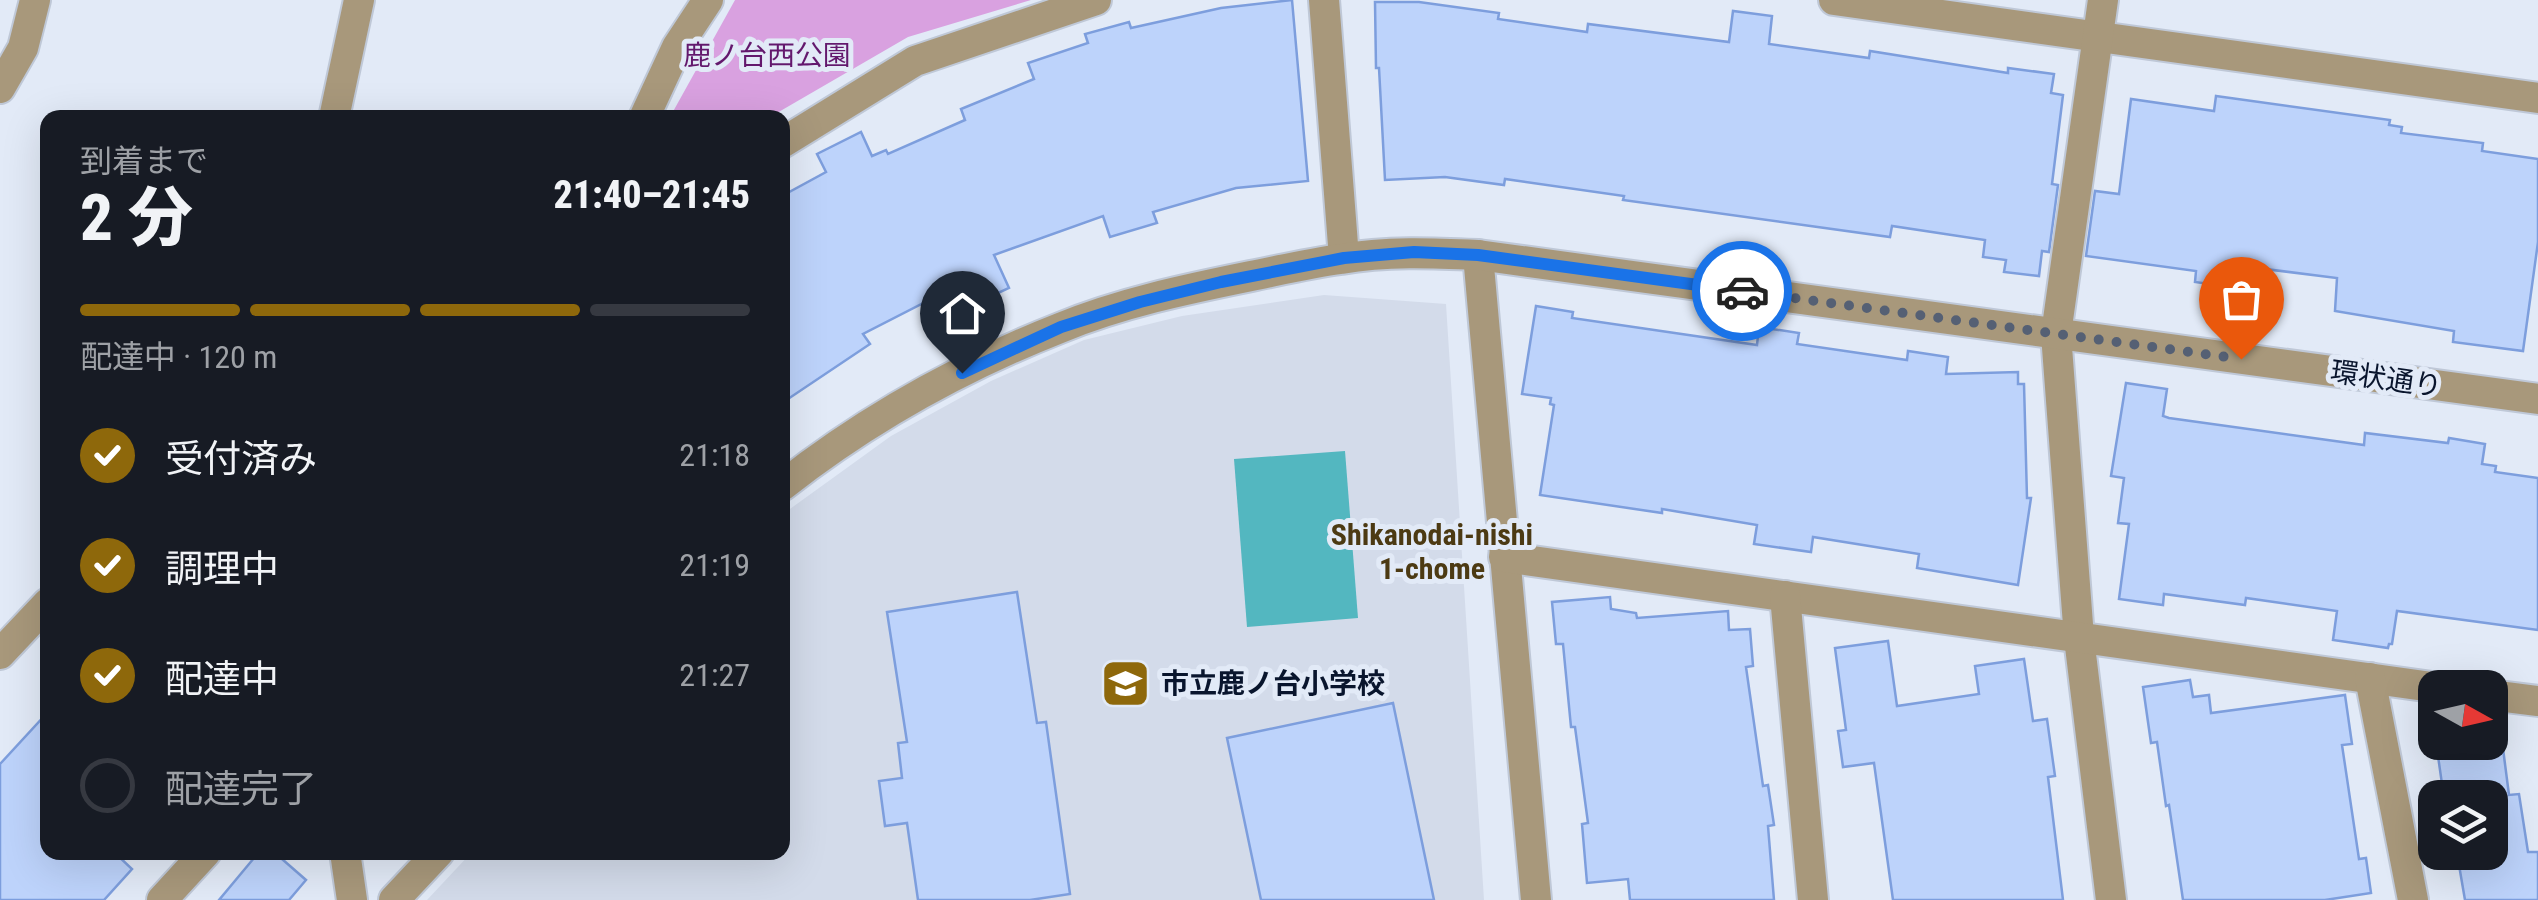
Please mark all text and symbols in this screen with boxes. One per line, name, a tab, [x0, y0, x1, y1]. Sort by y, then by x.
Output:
park label: 鹿ノ台西公園	[683, 39, 851, 72]
text: 到着まで	[80, 142, 208, 180]
text: 21:40–21:45	[553, 173, 750, 217]
text: 2 分	[80, 180, 193, 256]
courier	[1692, 241, 1792, 341]
pin	[2199, 257, 2284, 360]
icon: car	[1715, 264, 1770, 319]
pin	[920, 271, 1005, 374]
icon: bag	[2214, 272, 2269, 327]
icon: home	[935, 286, 990, 341]
text: 配達中 · 120 m	[80, 338, 277, 376]
street label: 環状通り	[2328, 355, 2444, 403]
icon: check	[80, 428, 135, 483]
text: 21:18	[679, 436, 750, 474]
text: 受付済み	[165, 437, 317, 481]
district label: Shikanodai-nishi 1-chome	[1331, 517, 1533, 586]
icon: check	[80, 538, 135, 593]
text: 21:19	[679, 546, 750, 584]
text: 調理中	[165, 547, 279, 591]
icon: check	[80, 648, 135, 703]
text: 21:27	[679, 656, 750, 694]
text: 配達中	[165, 657, 279, 701]
school or university icon: 市立鹿ノ台小学校	[1100, 657, 1152, 709]
place label: 市立鹿ノ台小学校	[1161, 667, 1385, 700]
north arrow	[2418, 670, 2508, 760]
map controls	[2418, 670, 2508, 870]
text: 配達完了	[165, 767, 317, 811]
button: layers	[2418, 780, 2508, 870]

